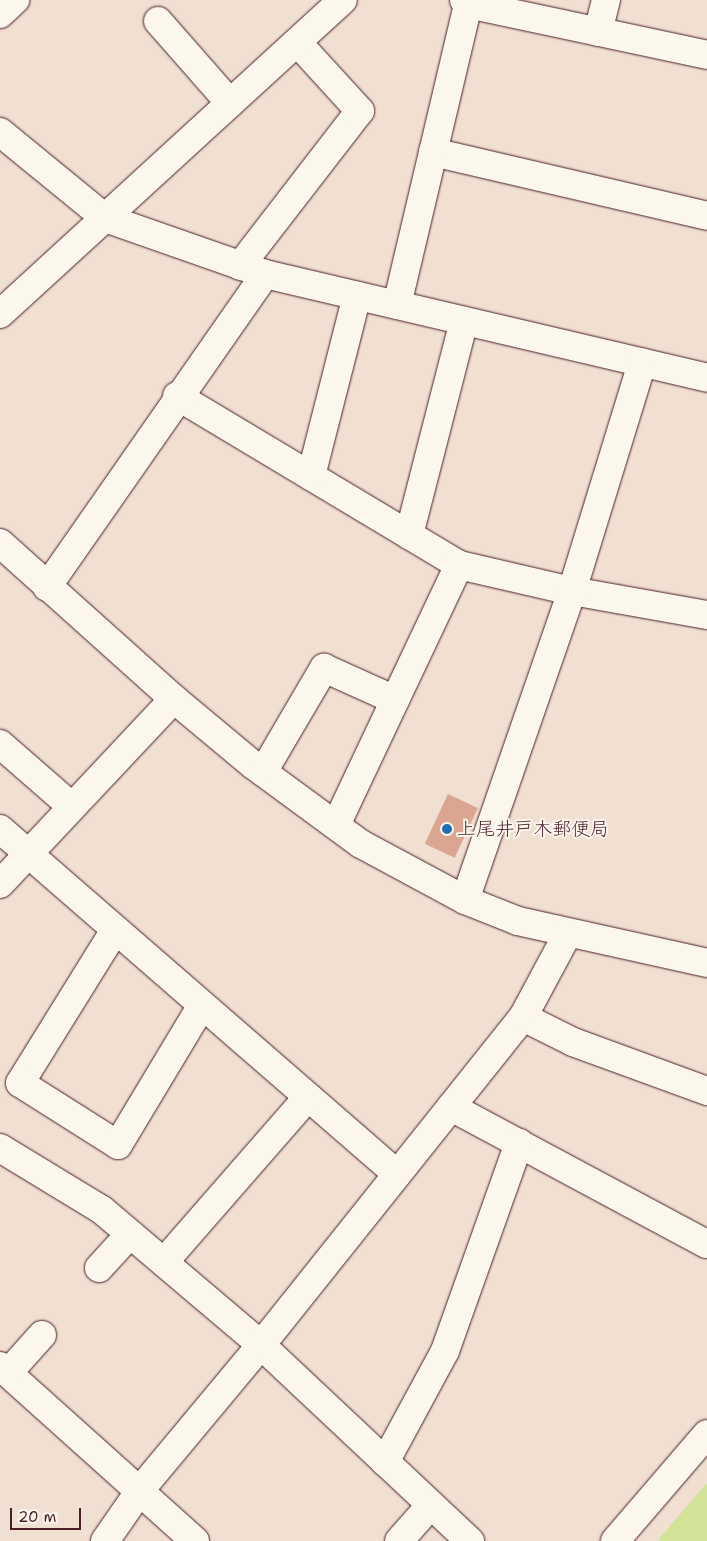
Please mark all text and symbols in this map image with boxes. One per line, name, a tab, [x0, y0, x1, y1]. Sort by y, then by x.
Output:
place label: 上尾井戸木郵便局	[457, 818, 609, 840]
marker: 上尾井戸木郵便局	[441, 823, 453, 835]
scale bar	[12, 1498, 84, 1530]
text: 20 m	[18, 1507, 57, 1527]

